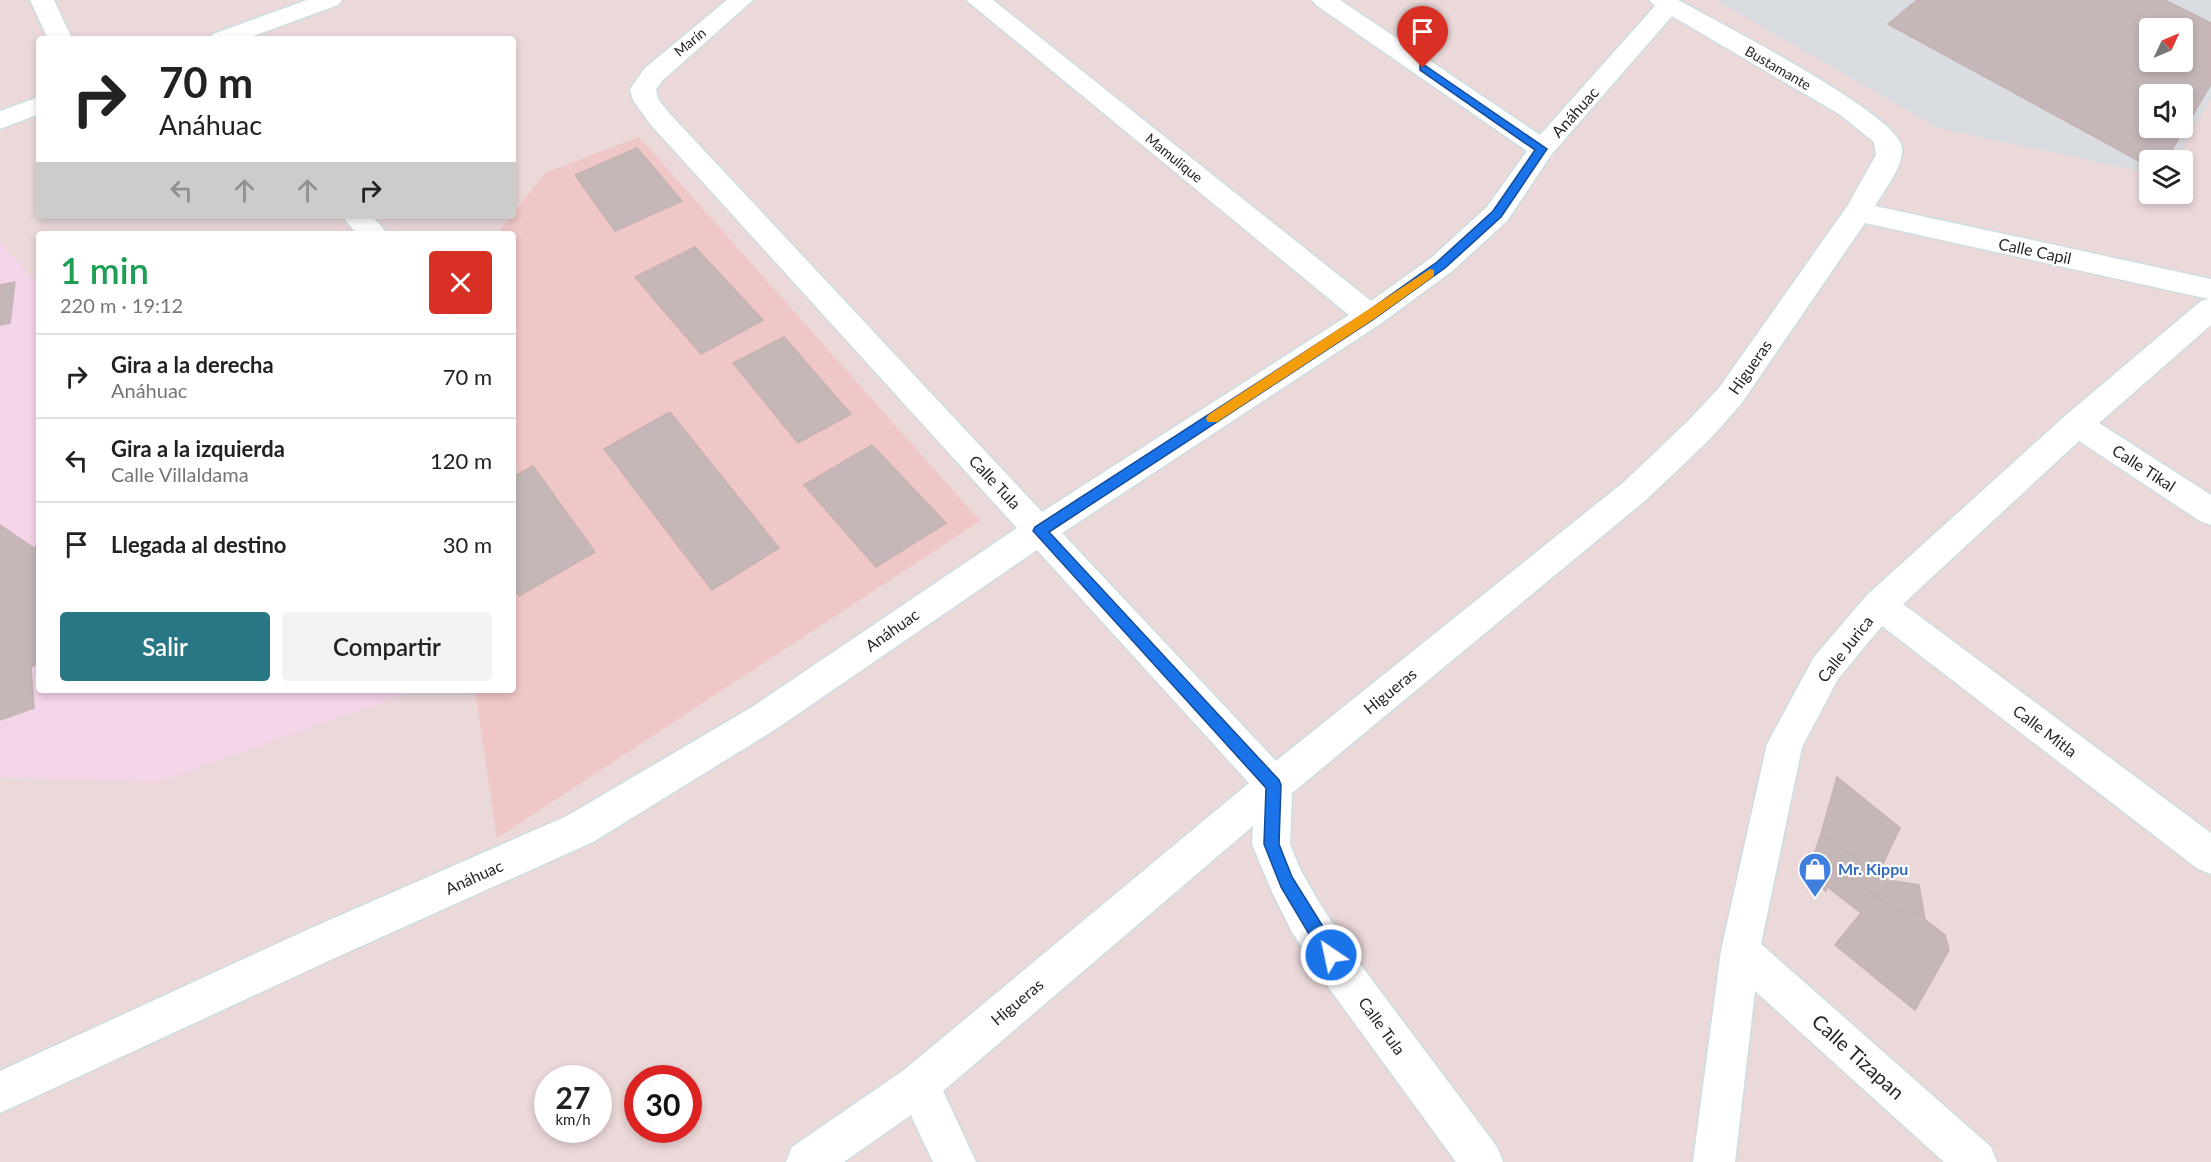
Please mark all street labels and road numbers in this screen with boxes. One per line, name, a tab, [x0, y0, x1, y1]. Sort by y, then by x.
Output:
street label: Marín	[670, 24, 709, 60]
street label: Bustamante	[1742, 42, 1814, 93]
street label: Anáhuac	[1547, 82, 1602, 141]
street label: Mamulique	[1142, 129, 1206, 186]
street label: Calle Capil	[1997, 234, 2073, 267]
street label: Higueras	[1724, 336, 1775, 398]
street label: Calle Tikal	[2109, 440, 2179, 495]
street label: Calle Tula	[966, 451, 1025, 513]
street label: Anáhuac	[861, 604, 922, 655]
street label: Calle Jurica	[1813, 612, 1876, 686]
street label: Higueras	[1360, 664, 1420, 718]
street label: Calle Mitla	[2010, 701, 2081, 761]
street label: Anáhuac	[442, 855, 506, 898]
street label: Higueras	[987, 974, 1047, 1029]
street label: Calle Tula	[1355, 993, 1410, 1058]
street label: Calle Tizapan	[1808, 1009, 1910, 1104]

